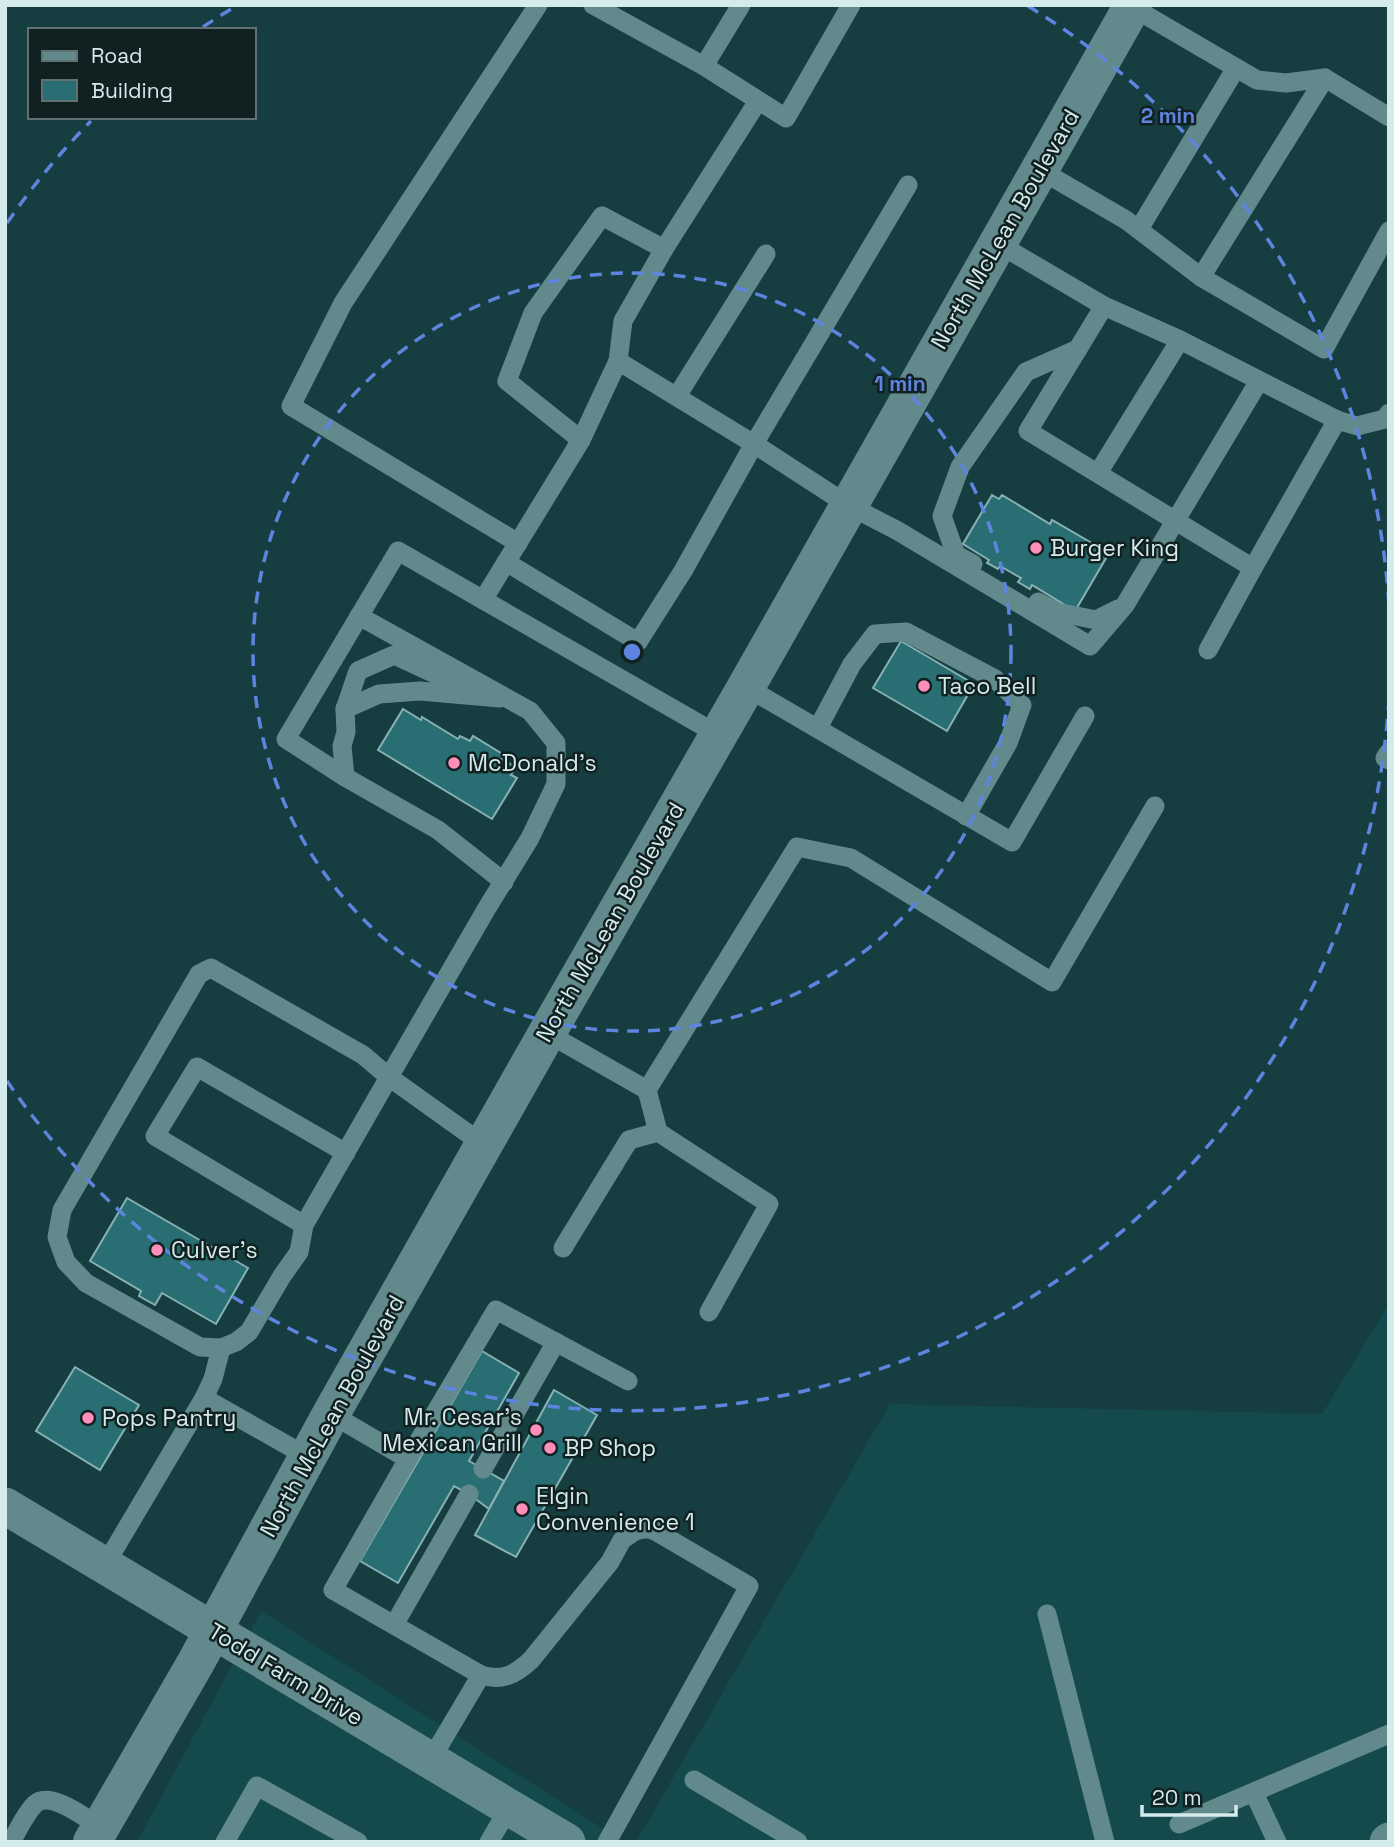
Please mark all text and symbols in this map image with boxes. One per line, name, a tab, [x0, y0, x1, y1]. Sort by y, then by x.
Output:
legend	[28, 28, 256, 119]
text: Road	[91, 42, 143, 69]
text: Building	[91, 77, 173, 104]
text: 2 min	[1141, 102, 1195, 129]
street label: North McLean Boulevard	[924, 104, 1086, 354]
text: 1 min	[874, 370, 926, 397]
place label: Burger King	[1050, 533, 1179, 563]
marker: Burger King	[1028, 540, 1044, 556]
centre of rings	[620, 640, 644, 664]
place label: Taco Bell	[938, 671, 1036, 701]
marker: Taco Bell	[916, 678, 932, 694]
place label: McDonald's	[468, 748, 597, 778]
marker: McDonald's	[446, 755, 462, 771]
street label: North McLean Boulevard	[529, 797, 691, 1047]
place label: Culver's	[171, 1235, 258, 1265]
marker: Culver's	[149, 1242, 165, 1258]
street label: North McLean Boulevard	[253, 1290, 411, 1542]
place label: Mr. Cesar's Mexican Grill	[382, 1402, 522, 1458]
place label: Pops Pantry	[102, 1403, 236, 1433]
marker: Pops Pantry	[80, 1410, 96, 1426]
marker: Mr. Cesar's Mexican Grill	[528, 1422, 544, 1438]
place label: BP Shop	[564, 1433, 656, 1463]
marker: BP Shop	[542, 1440, 558, 1456]
place label: Elgin Convenience 1	[536, 1481, 695, 1537]
marker: Elgin Convenience 1	[514, 1501, 530, 1517]
street label: Todd Farm Drive	[203, 1616, 369, 1732]
scale bar	[1142, 1773, 1236, 1817]
text: 20 m	[1152, 1784, 1202, 1811]

